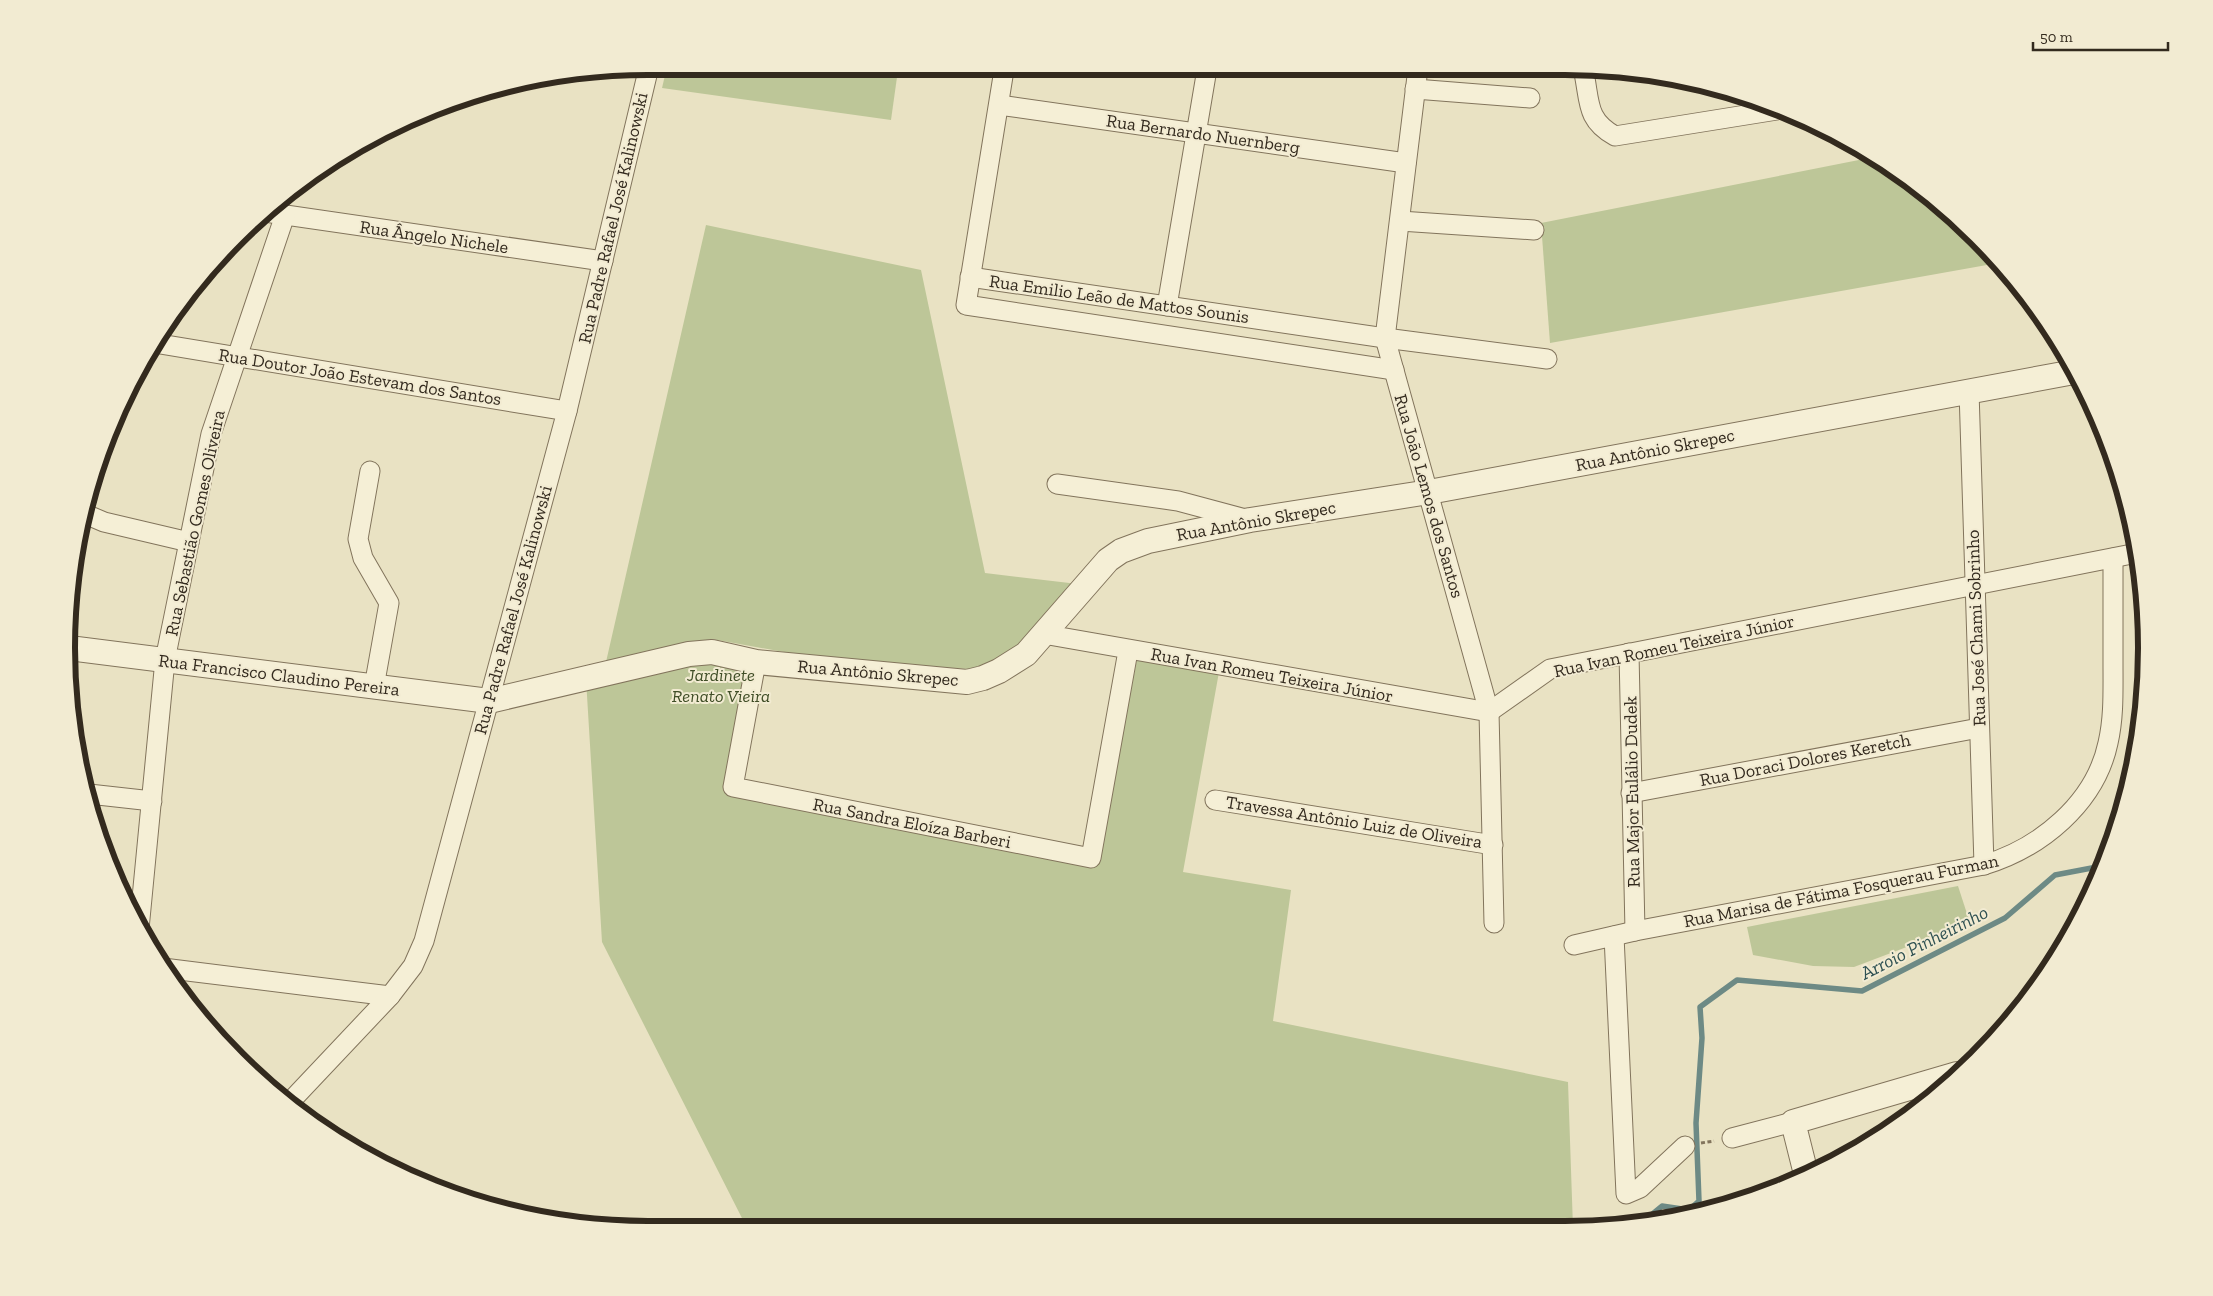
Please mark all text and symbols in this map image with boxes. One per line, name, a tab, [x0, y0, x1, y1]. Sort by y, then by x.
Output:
scale bar	[2033, 20, 2168, 52]
text: 50 m	[2040, 28, 2073, 46]
street label: Rua Padre Rafael José Kalinowski	[573, 90, 653, 346]
street label: Rua Bernardo Nuernberg	[1105, 110, 1301, 159]
street label: Rua Ângelo Nichele	[358, 216, 510, 258]
street label: Rua Emilio Leão de Mattos Sounis	[988, 270, 1250, 328]
street label: Rua Doutor João Estevam dos Santos	[217, 344, 503, 410]
street label: Rua João Lemos dos Santos	[1389, 391, 1469, 601]
street label: Rua Sebastião Gomes Oliveira	[160, 408, 230, 638]
street label: Rua Antônio Skrepec	[1574, 424, 1736, 476]
street label: Rua Padre Rafael José Kalinowski	[469, 483, 557, 737]
street label: Rua Antônio Skrepec	[1174, 496, 1338, 546]
street label: Rua José Chami Sobrinho	[1962, 529, 1990, 727]
street label: Rua Ivan Romeu Teixeira Júnior	[1552, 610, 1796, 682]
street label: Rua Ivan Romeu Teixeira Júnior	[1149, 643, 1395, 707]
street label: Rua Francisco Claudino Pereira	[157, 649, 401, 701]
street label: Rua Antônio Skrepec	[797, 655, 959, 691]
park label: Jardinete Renato Vieira	[672, 664, 770, 707]
street label: Rua Major Eulálio Dudek	[1619, 696, 1645, 888]
street label: Rua Doraci Dolores Keretch	[1698, 729, 1912, 791]
street label: Travessa Antônio Luiz de Oliveira	[1224, 791, 1484, 853]
street label: Rua Sandra Eloíza Barberi	[811, 793, 1013, 853]
street label: Rua Marisa de Fátima Fosquerau Furman	[1682, 850, 2001, 932]
water label: Arroio Pinheirinho	[1856, 900, 1992, 985]

